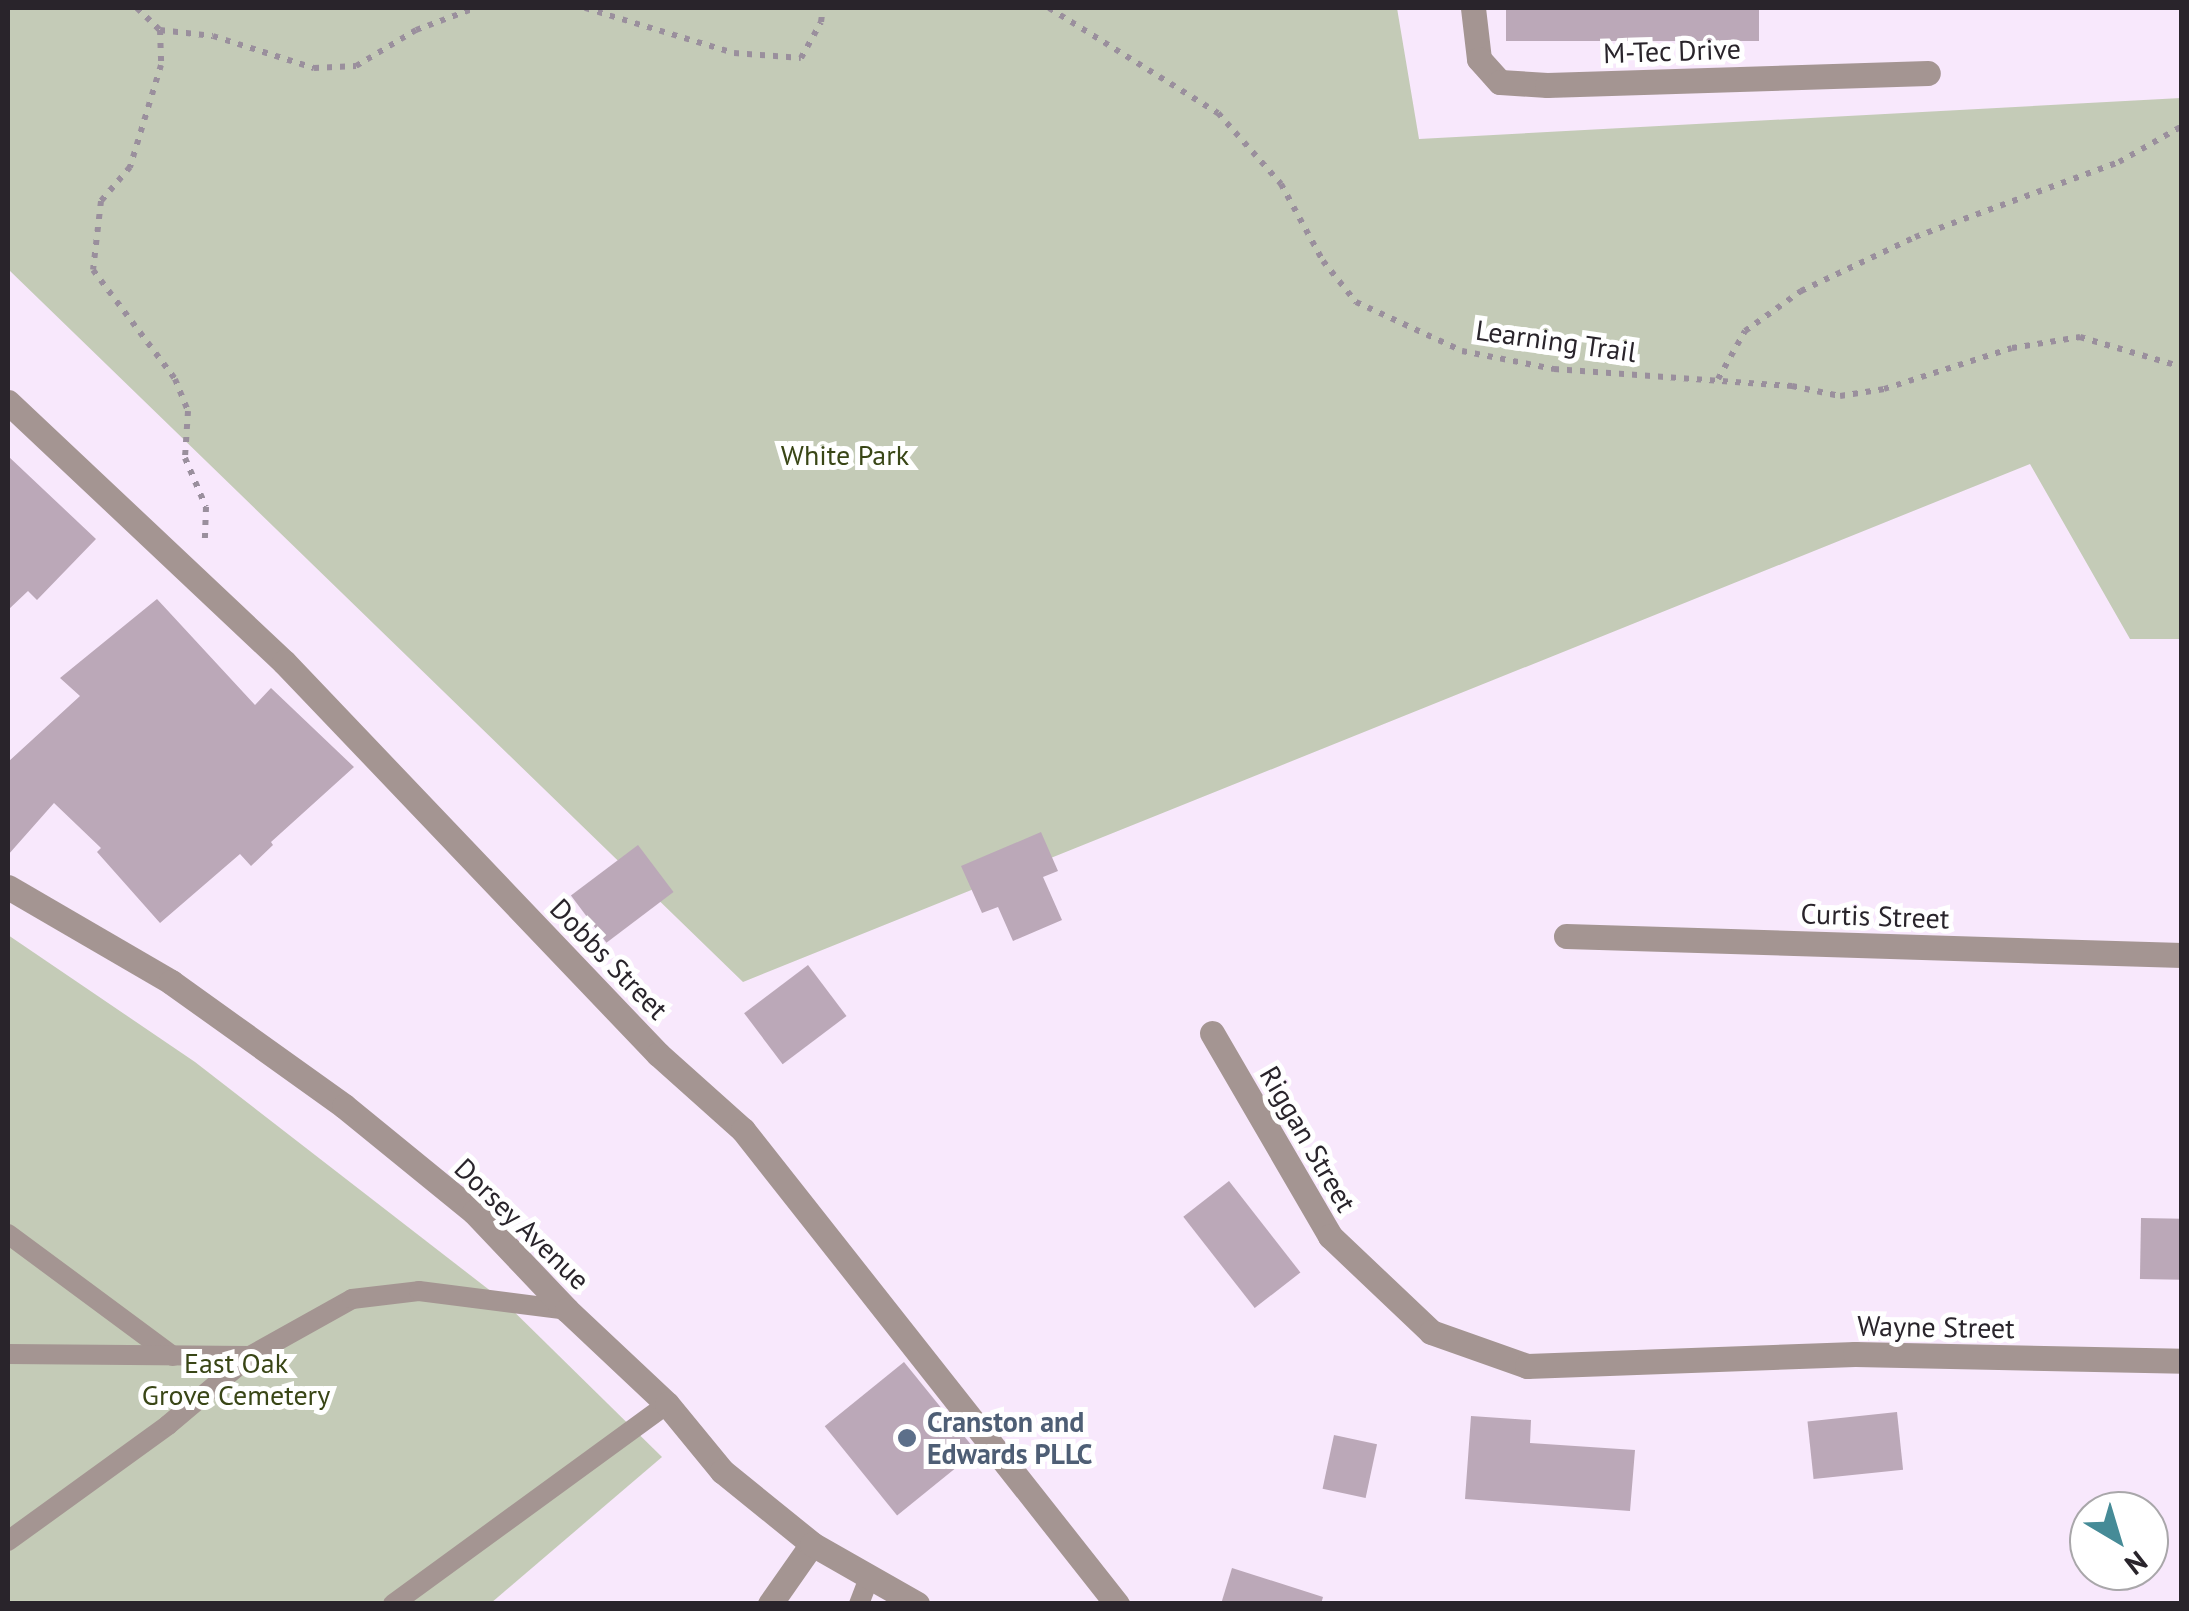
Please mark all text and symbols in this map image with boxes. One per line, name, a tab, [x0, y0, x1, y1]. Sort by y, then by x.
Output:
street label: M-Tec Drive	[1602, 32, 1742, 70]
street label: Learning Trail	[1473, 313, 1639, 369]
park label: White Park	[781, 438, 909, 472]
street label: Dobbs Street	[543, 892, 675, 1026]
street label: Curtis Street	[1800, 897, 1950, 935]
street label: Riggan Street	[1253, 1060, 1363, 1218]
street label: Dorsey Avenue	[447, 1151, 597, 1297]
street label: Wayne Street	[1857, 1309, 2015, 1345]
park label: East Oak Grove Cemetery	[142, 1346, 330, 1412]
place label: Cranston and Edwards PLLC	[927, 1405, 1092, 1471]
marker: Cranston and Edwards PLLC	[896, 1427, 918, 1449]
north arrow	[2069, 1491, 2169, 1591]
text: N	[2118, 1543, 2155, 1584]

